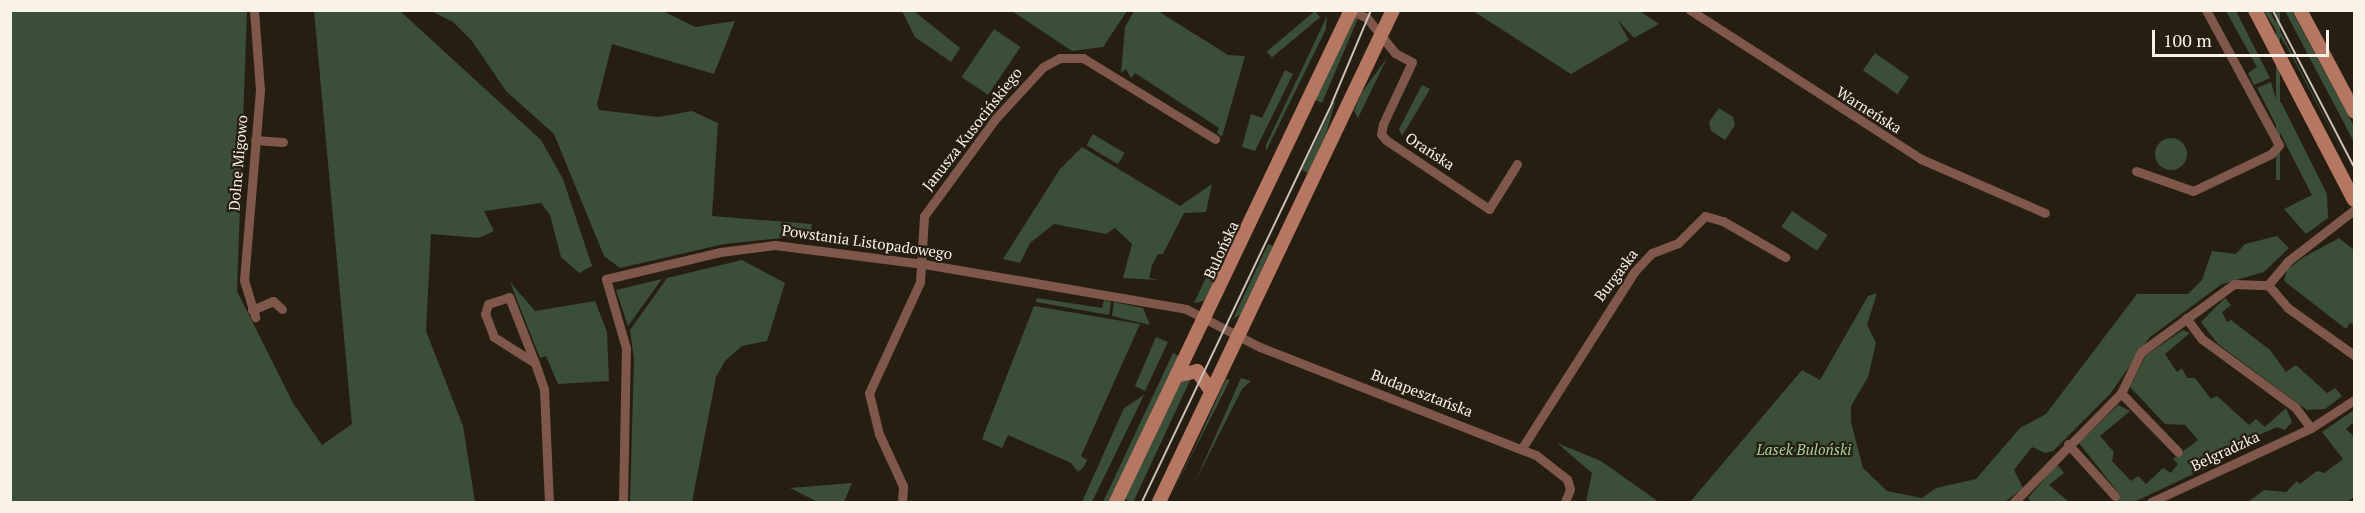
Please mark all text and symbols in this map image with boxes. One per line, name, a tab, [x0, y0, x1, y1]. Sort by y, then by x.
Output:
scale bar	[2155, 18, 2332, 56]
text: 100 m	[2163, 28, 2212, 52]
street label: Janusza Kusocińskiego	[918, 64, 1026, 194]
street label: Warneńska	[1833, 83, 1905, 137]
street label: Dolne Migowo	[225, 114, 251, 212]
street label: Orańska	[1402, 128, 1458, 174]
street label: Bulońska	[1200, 218, 1242, 282]
street label: Powstania Listopadowego	[781, 221, 953, 263]
street label: Burgaska	[1590, 245, 1642, 305]
street label: Budapesztańska	[1369, 365, 1475, 421]
street label: Belgradzka	[2188, 427, 2262, 475]
park label: Lasek Buloński	[1757, 441, 1851, 459]

